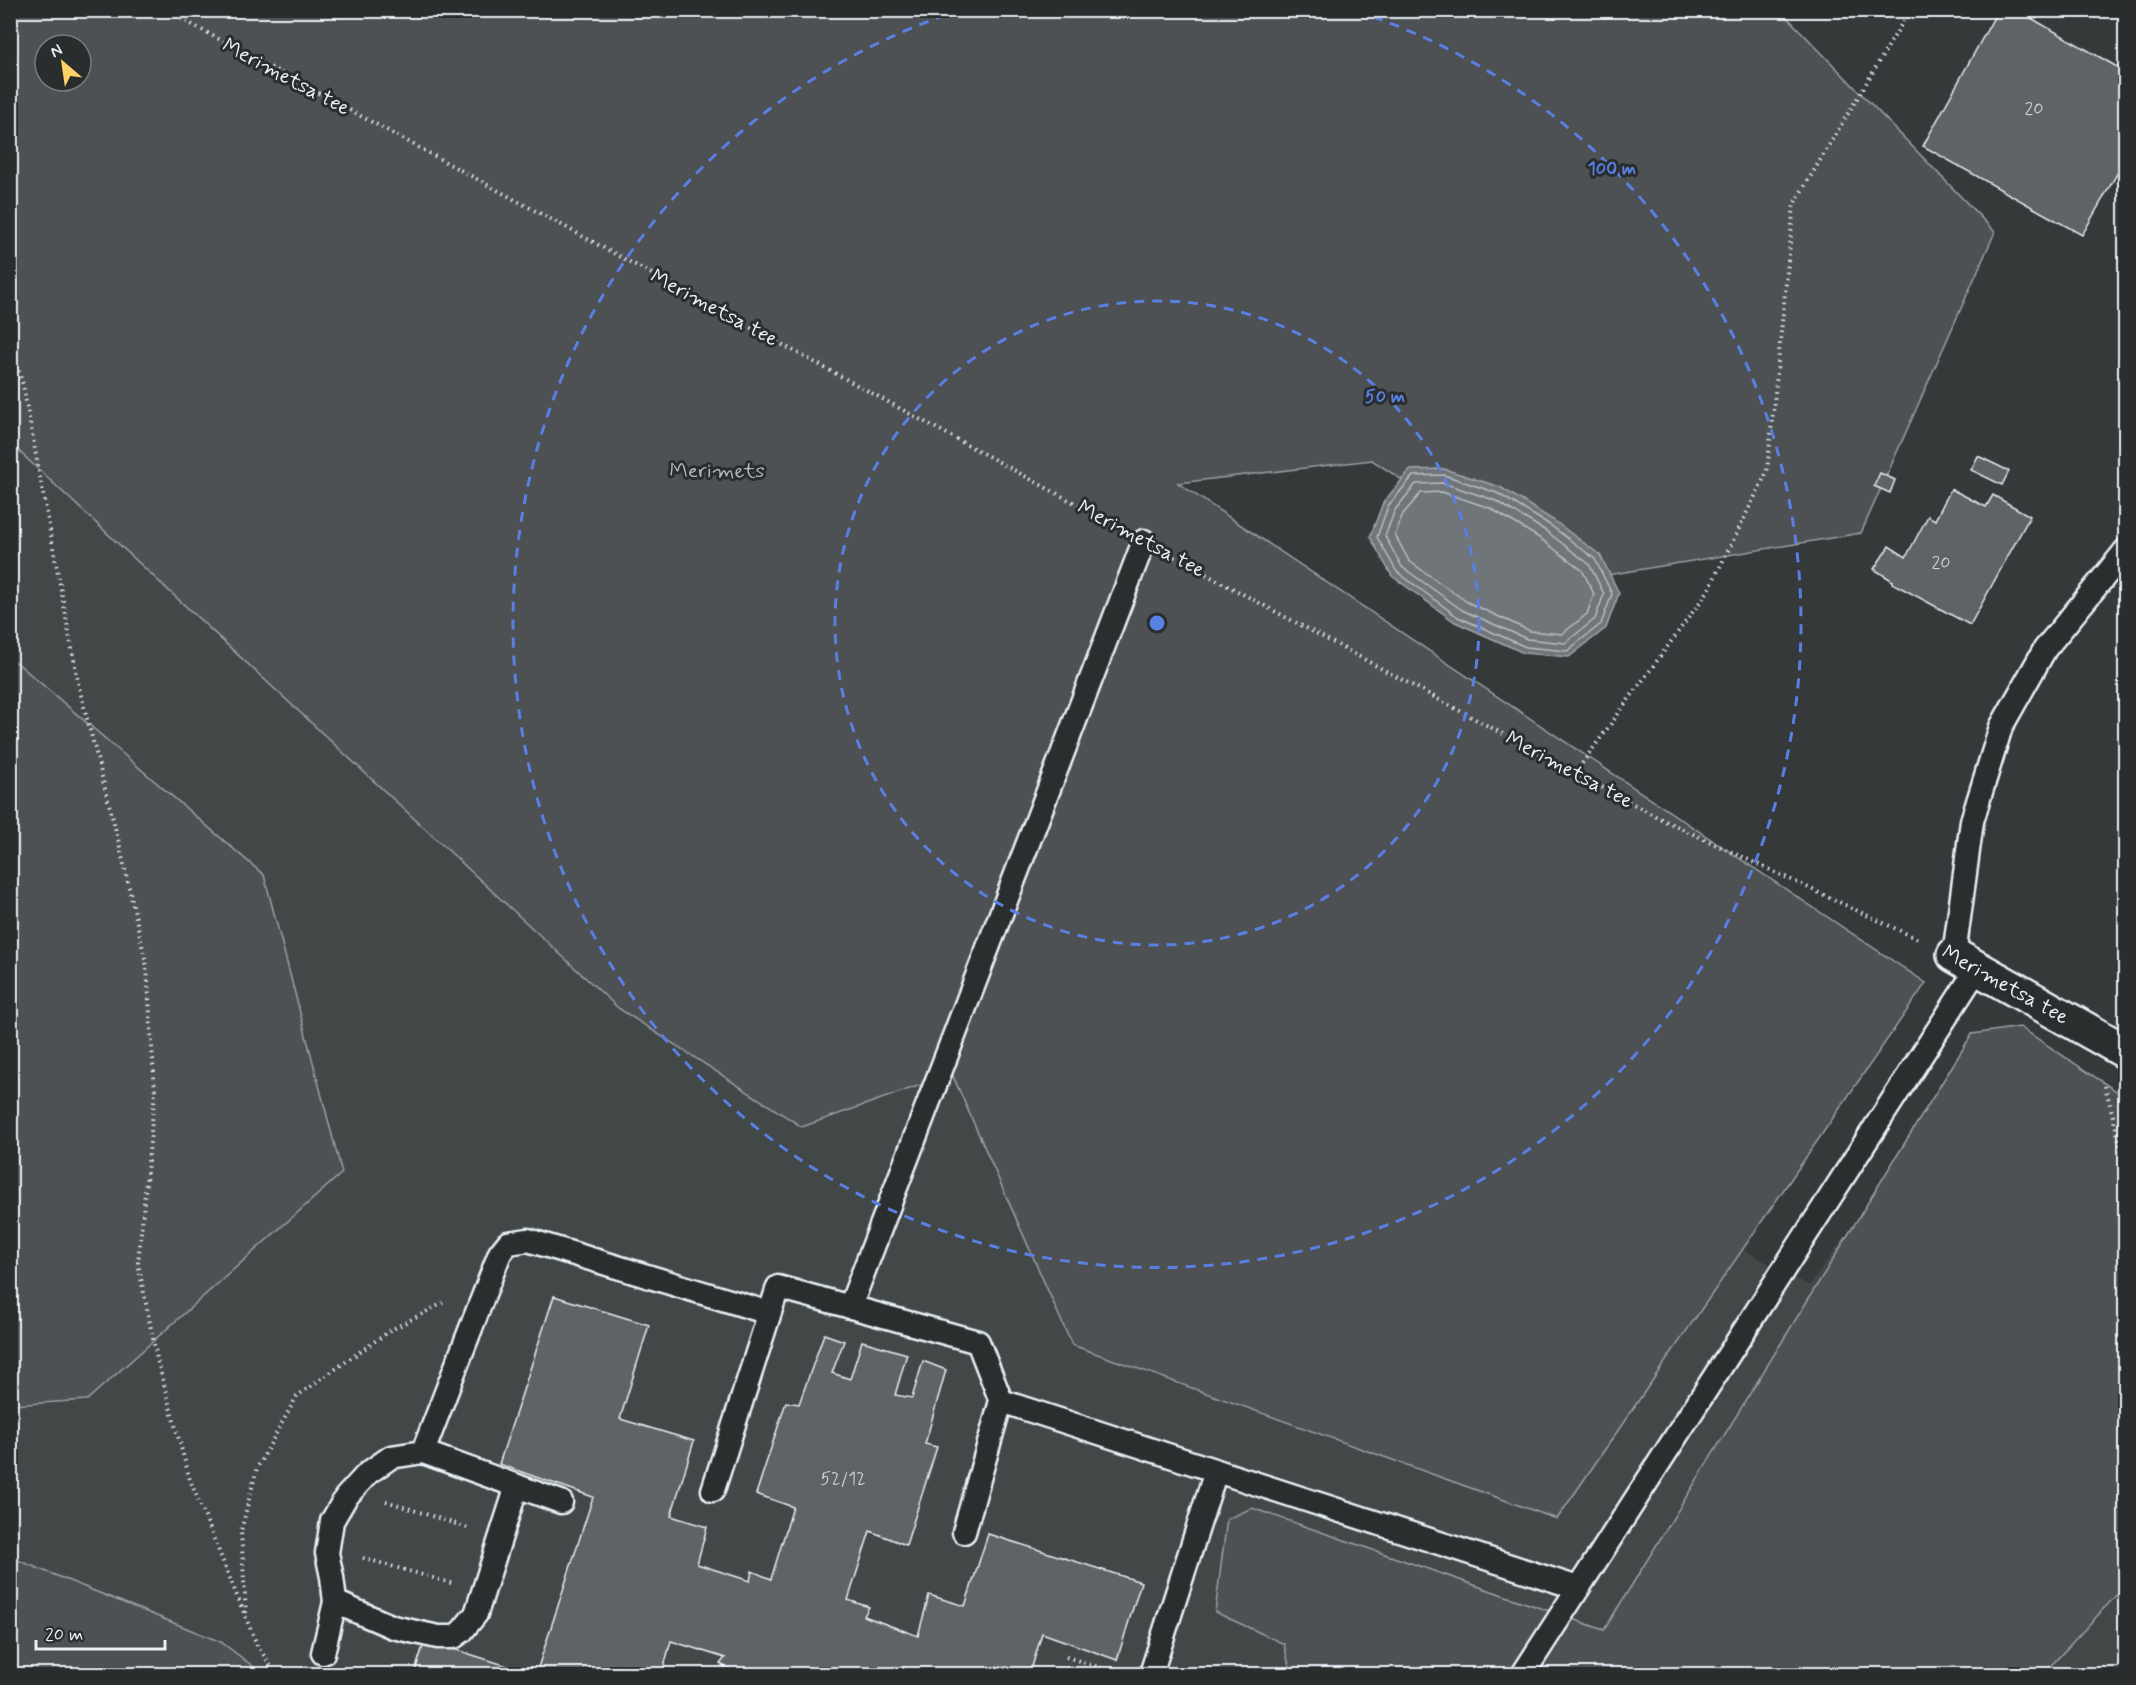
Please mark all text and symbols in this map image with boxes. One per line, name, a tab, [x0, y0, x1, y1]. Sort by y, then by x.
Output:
street label: Merimetsa tee	[217, 32, 355, 123]
north arrow	[33, 33, 93, 93]
text: N	[47, 39, 66, 63]
house number: 20	[2024, 97, 2044, 121]
text: 100 m	[1588, 157, 1636, 181]
street label: Merimetsa tee	[645, 263, 783, 354]
text: 50 m	[1365, 385, 1405, 409]
park label: Merimets	[669, 457, 765, 485]
street label: Merimetsa tee	[1072, 494, 1210, 585]
house number: 20	[1931, 551, 1951, 575]
centre of rings	[1147, 613, 1167, 633]
street label: Merimetsa tee	[1500, 725, 1638, 816]
street label: Merimetsa tee	[1936, 939, 2074, 1032]
house number: 52/12	[820, 1467, 866, 1491]
scale bar	[36, 1613, 165, 1651]
text: 20 m	[45, 1623, 83, 1647]

